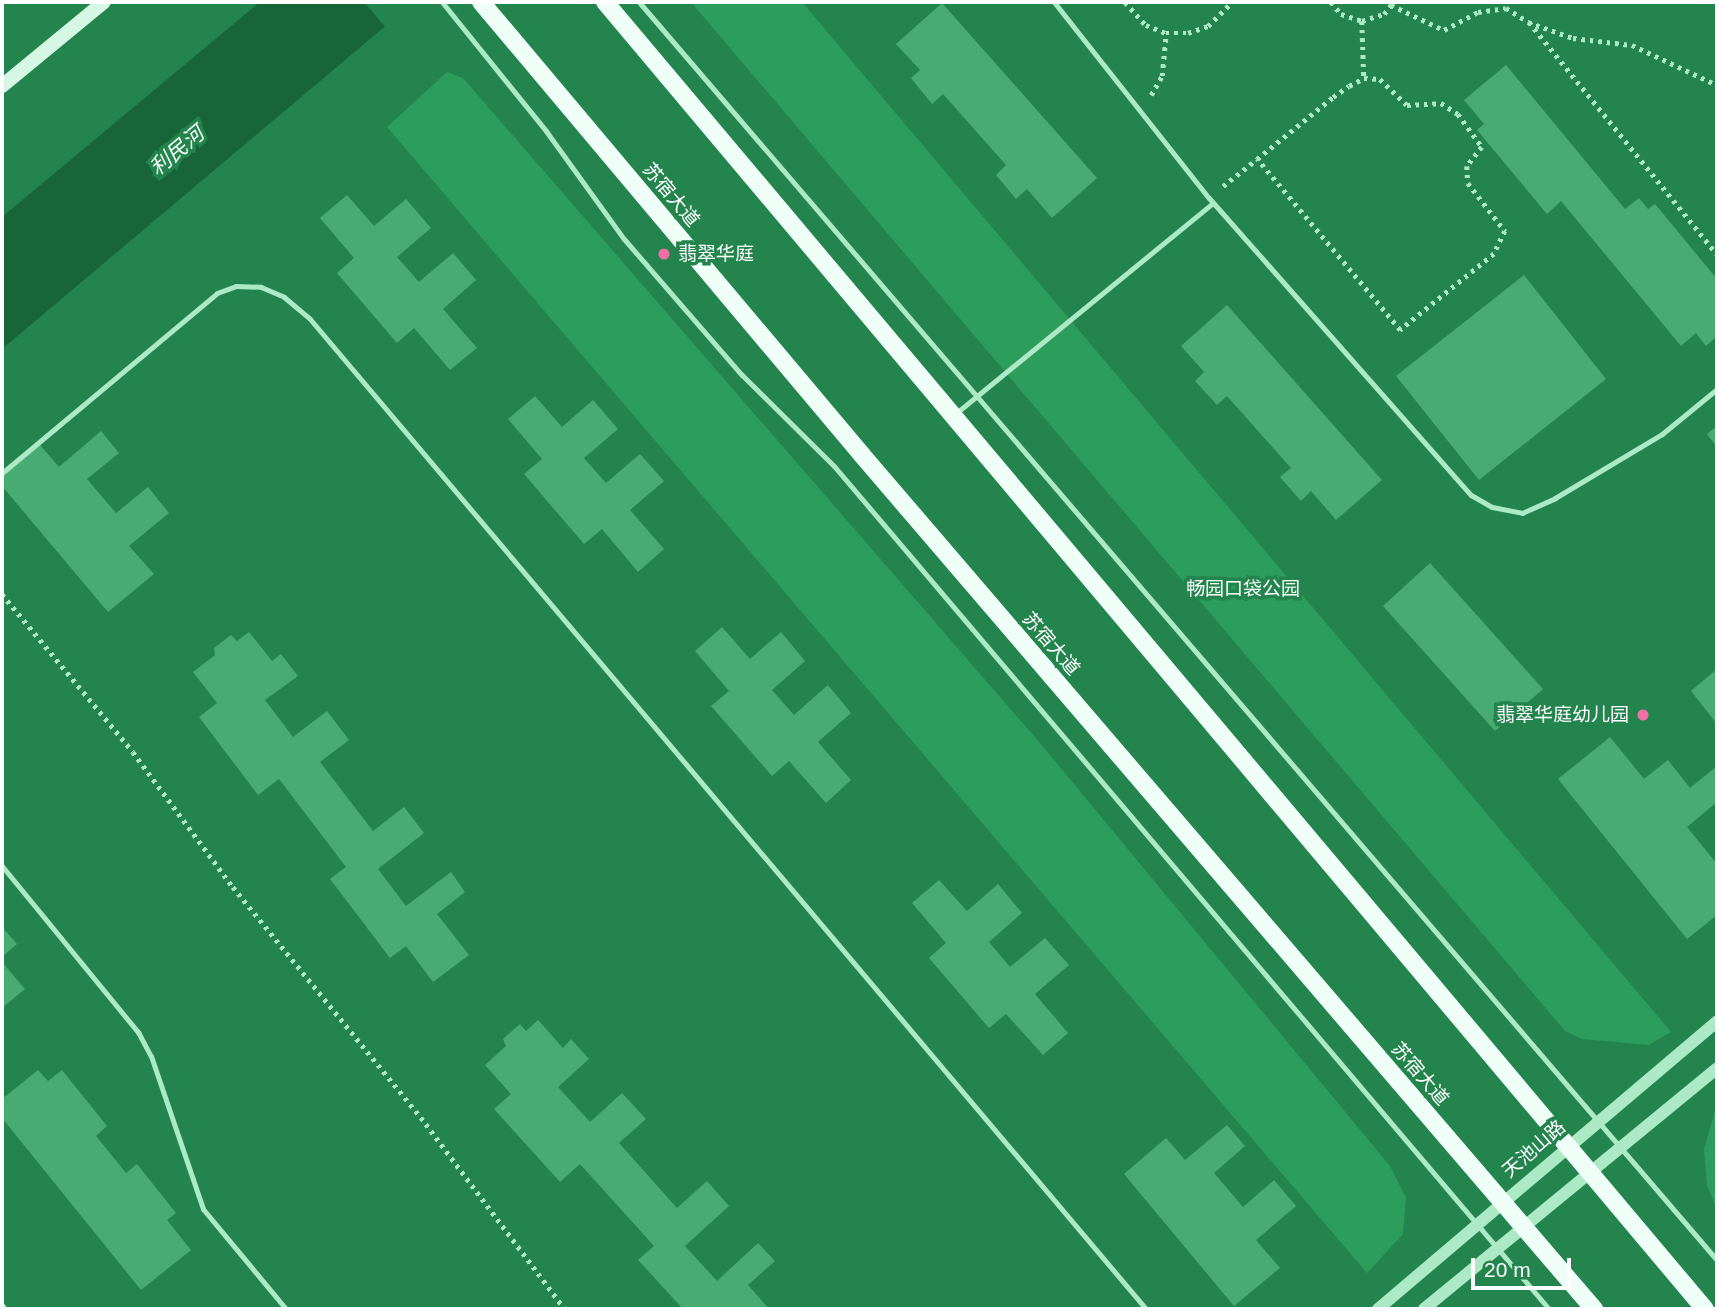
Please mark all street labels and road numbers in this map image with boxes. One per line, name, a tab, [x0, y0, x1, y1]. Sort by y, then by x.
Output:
street label: 苏宿大道	[638, 159, 704, 231]
street label: 苏宿大道	[1017, 608, 1085, 680]
street label: 苏宿大道	[1386, 1038, 1454, 1110]
street label: 天池山路	[1498, 1115, 1570, 1183]

